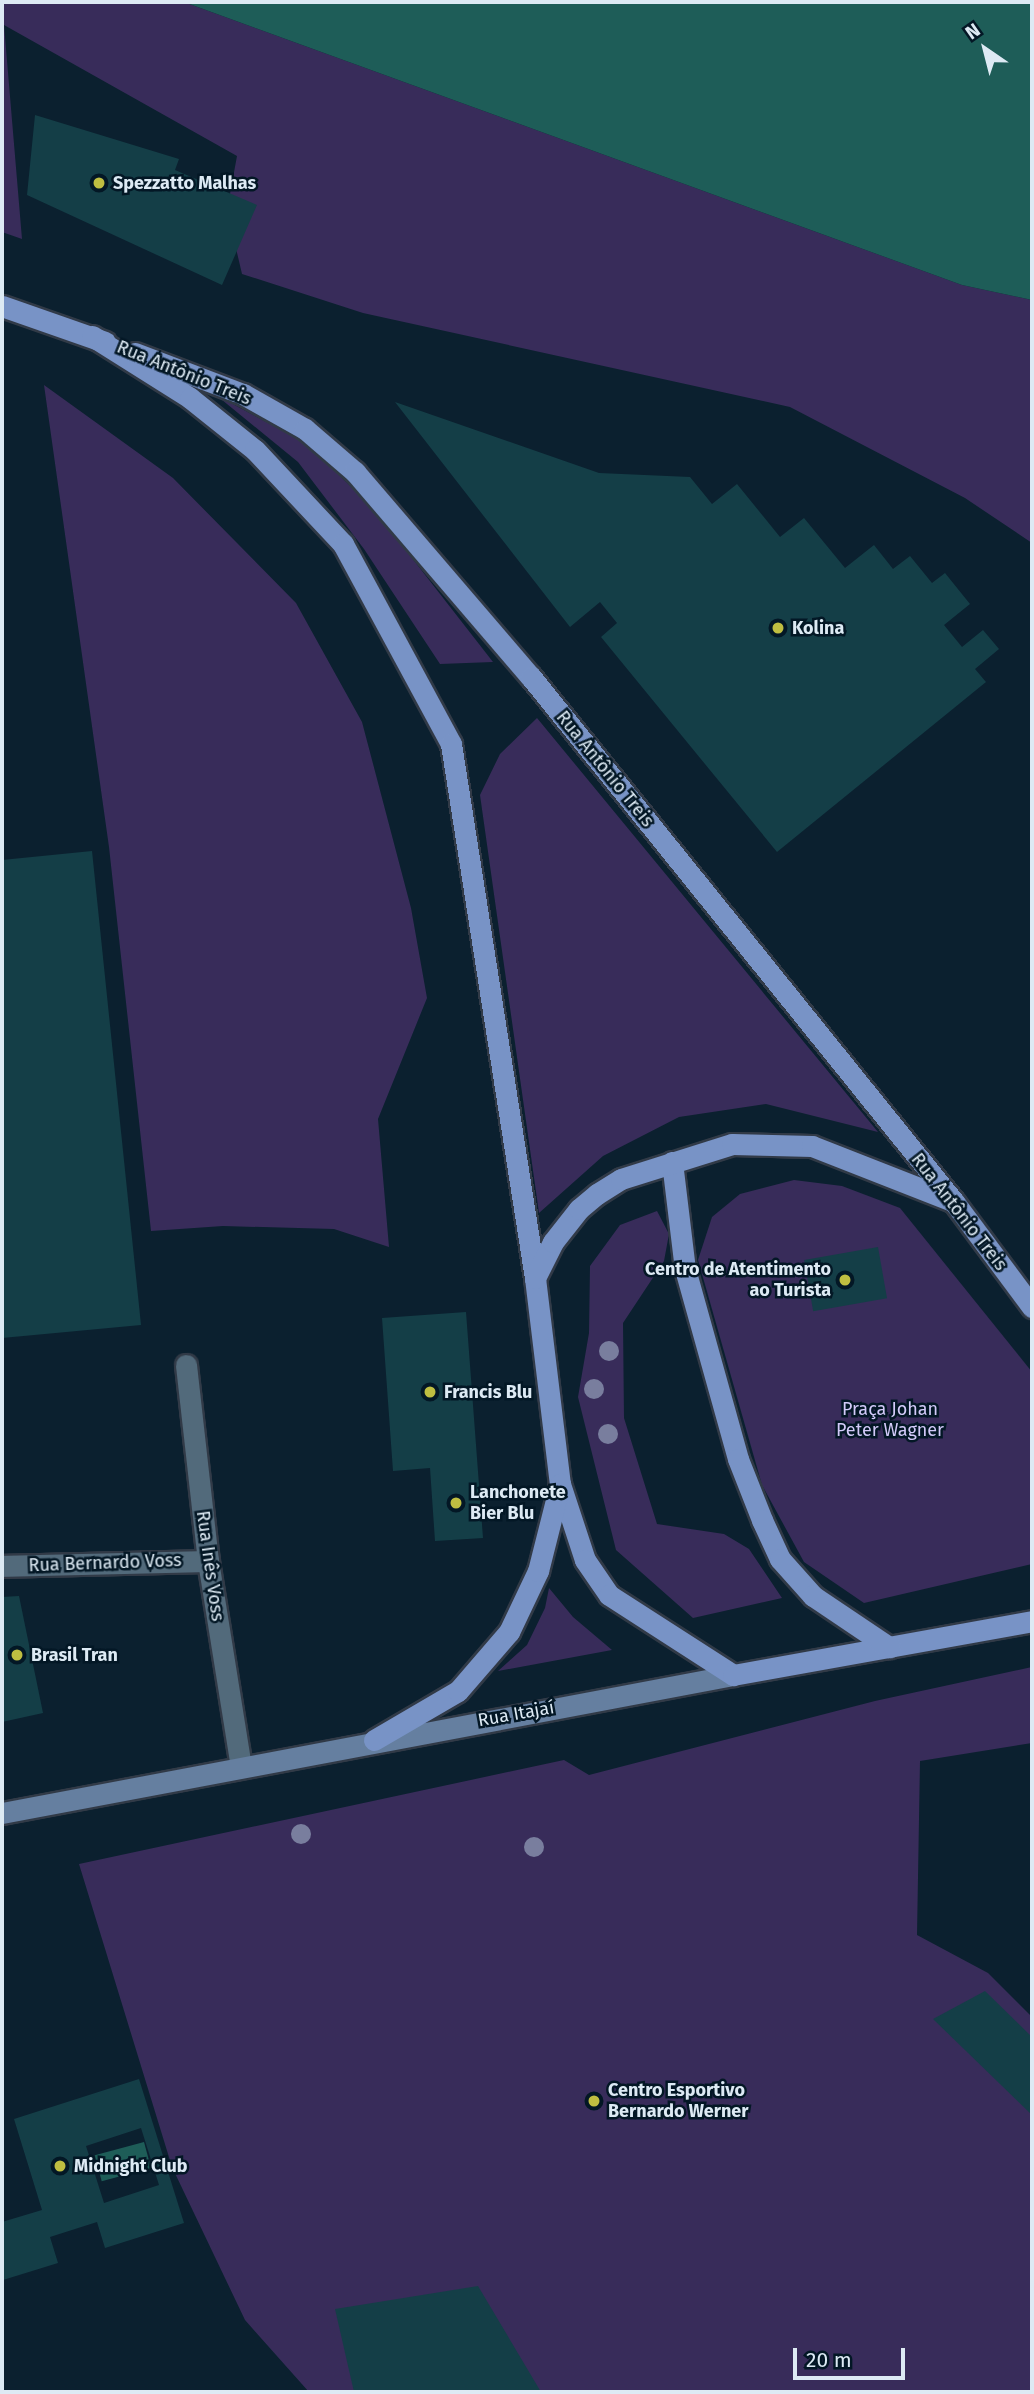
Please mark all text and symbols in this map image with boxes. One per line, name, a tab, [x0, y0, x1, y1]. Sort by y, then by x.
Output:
north arrow	[950, 14, 1020, 84]
text: N	[961, 18, 984, 44]
place label: Spezzatto Malhas	[113, 172, 256, 194]
marker: Spezzatto Malhas	[91, 175, 107, 191]
street label: Rua Antônio Treis	[114, 336, 254, 410]
place label: Kolina	[792, 617, 844, 639]
marker: Kolina	[770, 620, 786, 636]
street label: Rua Antônio Treis	[552, 707, 658, 831]
street label: Rua Antônio Treis	[906, 1149, 1012, 1275]
place label: Centro de Atentimento ao Turista	[645, 1259, 831, 1302]
marker: Centro de Atentimento ao Turista	[837, 1272, 853, 1288]
place label: Francis Blu	[444, 1381, 532, 1403]
marker: Francis Blu	[422, 1384, 438, 1400]
park label: Praça Johan Peter Wagner	[836, 1399, 944, 1442]
place label: Lanchonete Bier Blu	[470, 1482, 566, 1524]
marker: Lanchonete Bier Blu	[448, 1495, 464, 1511]
street label: Rua Inês Voss	[192, 1509, 228, 1623]
street label: Rua Bernardo Voss	[28, 1550, 182, 1576]
place label: Brasil Tran	[31, 1644, 118, 1666]
marker: Brasil Tran	[9, 1647, 25, 1663]
street label: Rua Itajaí	[476, 1697, 556, 1731]
place label: Centro Esportivo Bernardo Werner	[608, 2080, 749, 2122]
marker: Centro Esportivo Bernardo Werner	[586, 2093, 602, 2109]
place label: Midnight Club	[74, 2155, 188, 2177]
marker: Midnight Club	[52, 2158, 68, 2174]
scale bar	[796, 2334, 908, 2378]
text: 20 m	[806, 2347, 852, 2373]

